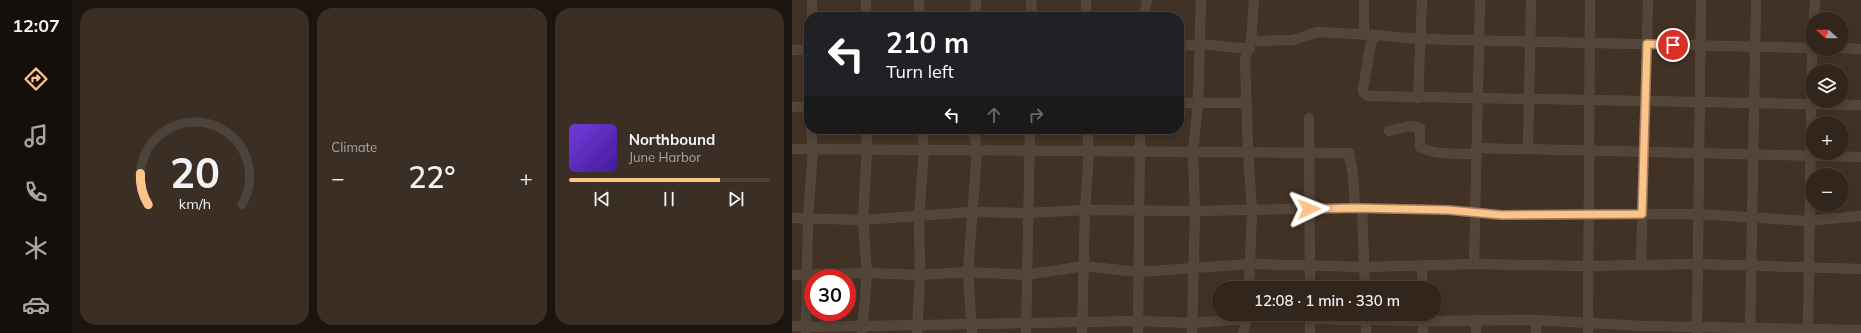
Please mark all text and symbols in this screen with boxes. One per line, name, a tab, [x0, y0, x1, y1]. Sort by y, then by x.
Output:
north arrow	[1805, 12, 1849, 56]
map controls	[1805, 12, 1849, 212]
text: 12:07	[12, 14, 60, 37]
text: 210 m	[886, 25, 969, 60]
icon: left	[820, 28, 872, 80]
pin	[1656, 28, 1690, 62]
icon: arrive	[1662, 34, 1684, 56]
text: Turn left	[886, 60, 954, 83]
button: layers	[1805, 64, 1849, 108]
icon: directions	[22, 65, 50, 93]
icon: left	[941, 104, 963, 126]
icon: ahead	[983, 104, 1005, 126]
icon: right	[1025, 104, 1047, 126]
button: +	[1805, 116, 1849, 160]
icon: music	[22, 122, 50, 150]
text: Northbound	[629, 130, 715, 149]
text: Climate	[331, 139, 377, 155]
text: 20	[170, 145, 220, 197]
text: June Harbor	[629, 149, 701, 165]
text: 22°	[408, 158, 456, 196]
text: −	[331, 164, 345, 192]
text: +	[519, 164, 533, 192]
button: −	[1805, 168, 1849, 212]
icon: phone	[22, 178, 50, 206]
icon: previous	[591, 188, 613, 210]
icon: pause	[658, 188, 680, 210]
icon: next	[725, 188, 747, 210]
position arrow	[1288, 188, 1330, 230]
text: km/h	[179, 194, 211, 212]
icon: climate	[22, 234, 50, 262]
speed limit sign: 30	[804, 269, 856, 321]
icon: car	[22, 291, 50, 319]
text: 12:08 · 1 min · 330 m	[1254, 291, 1400, 310]

